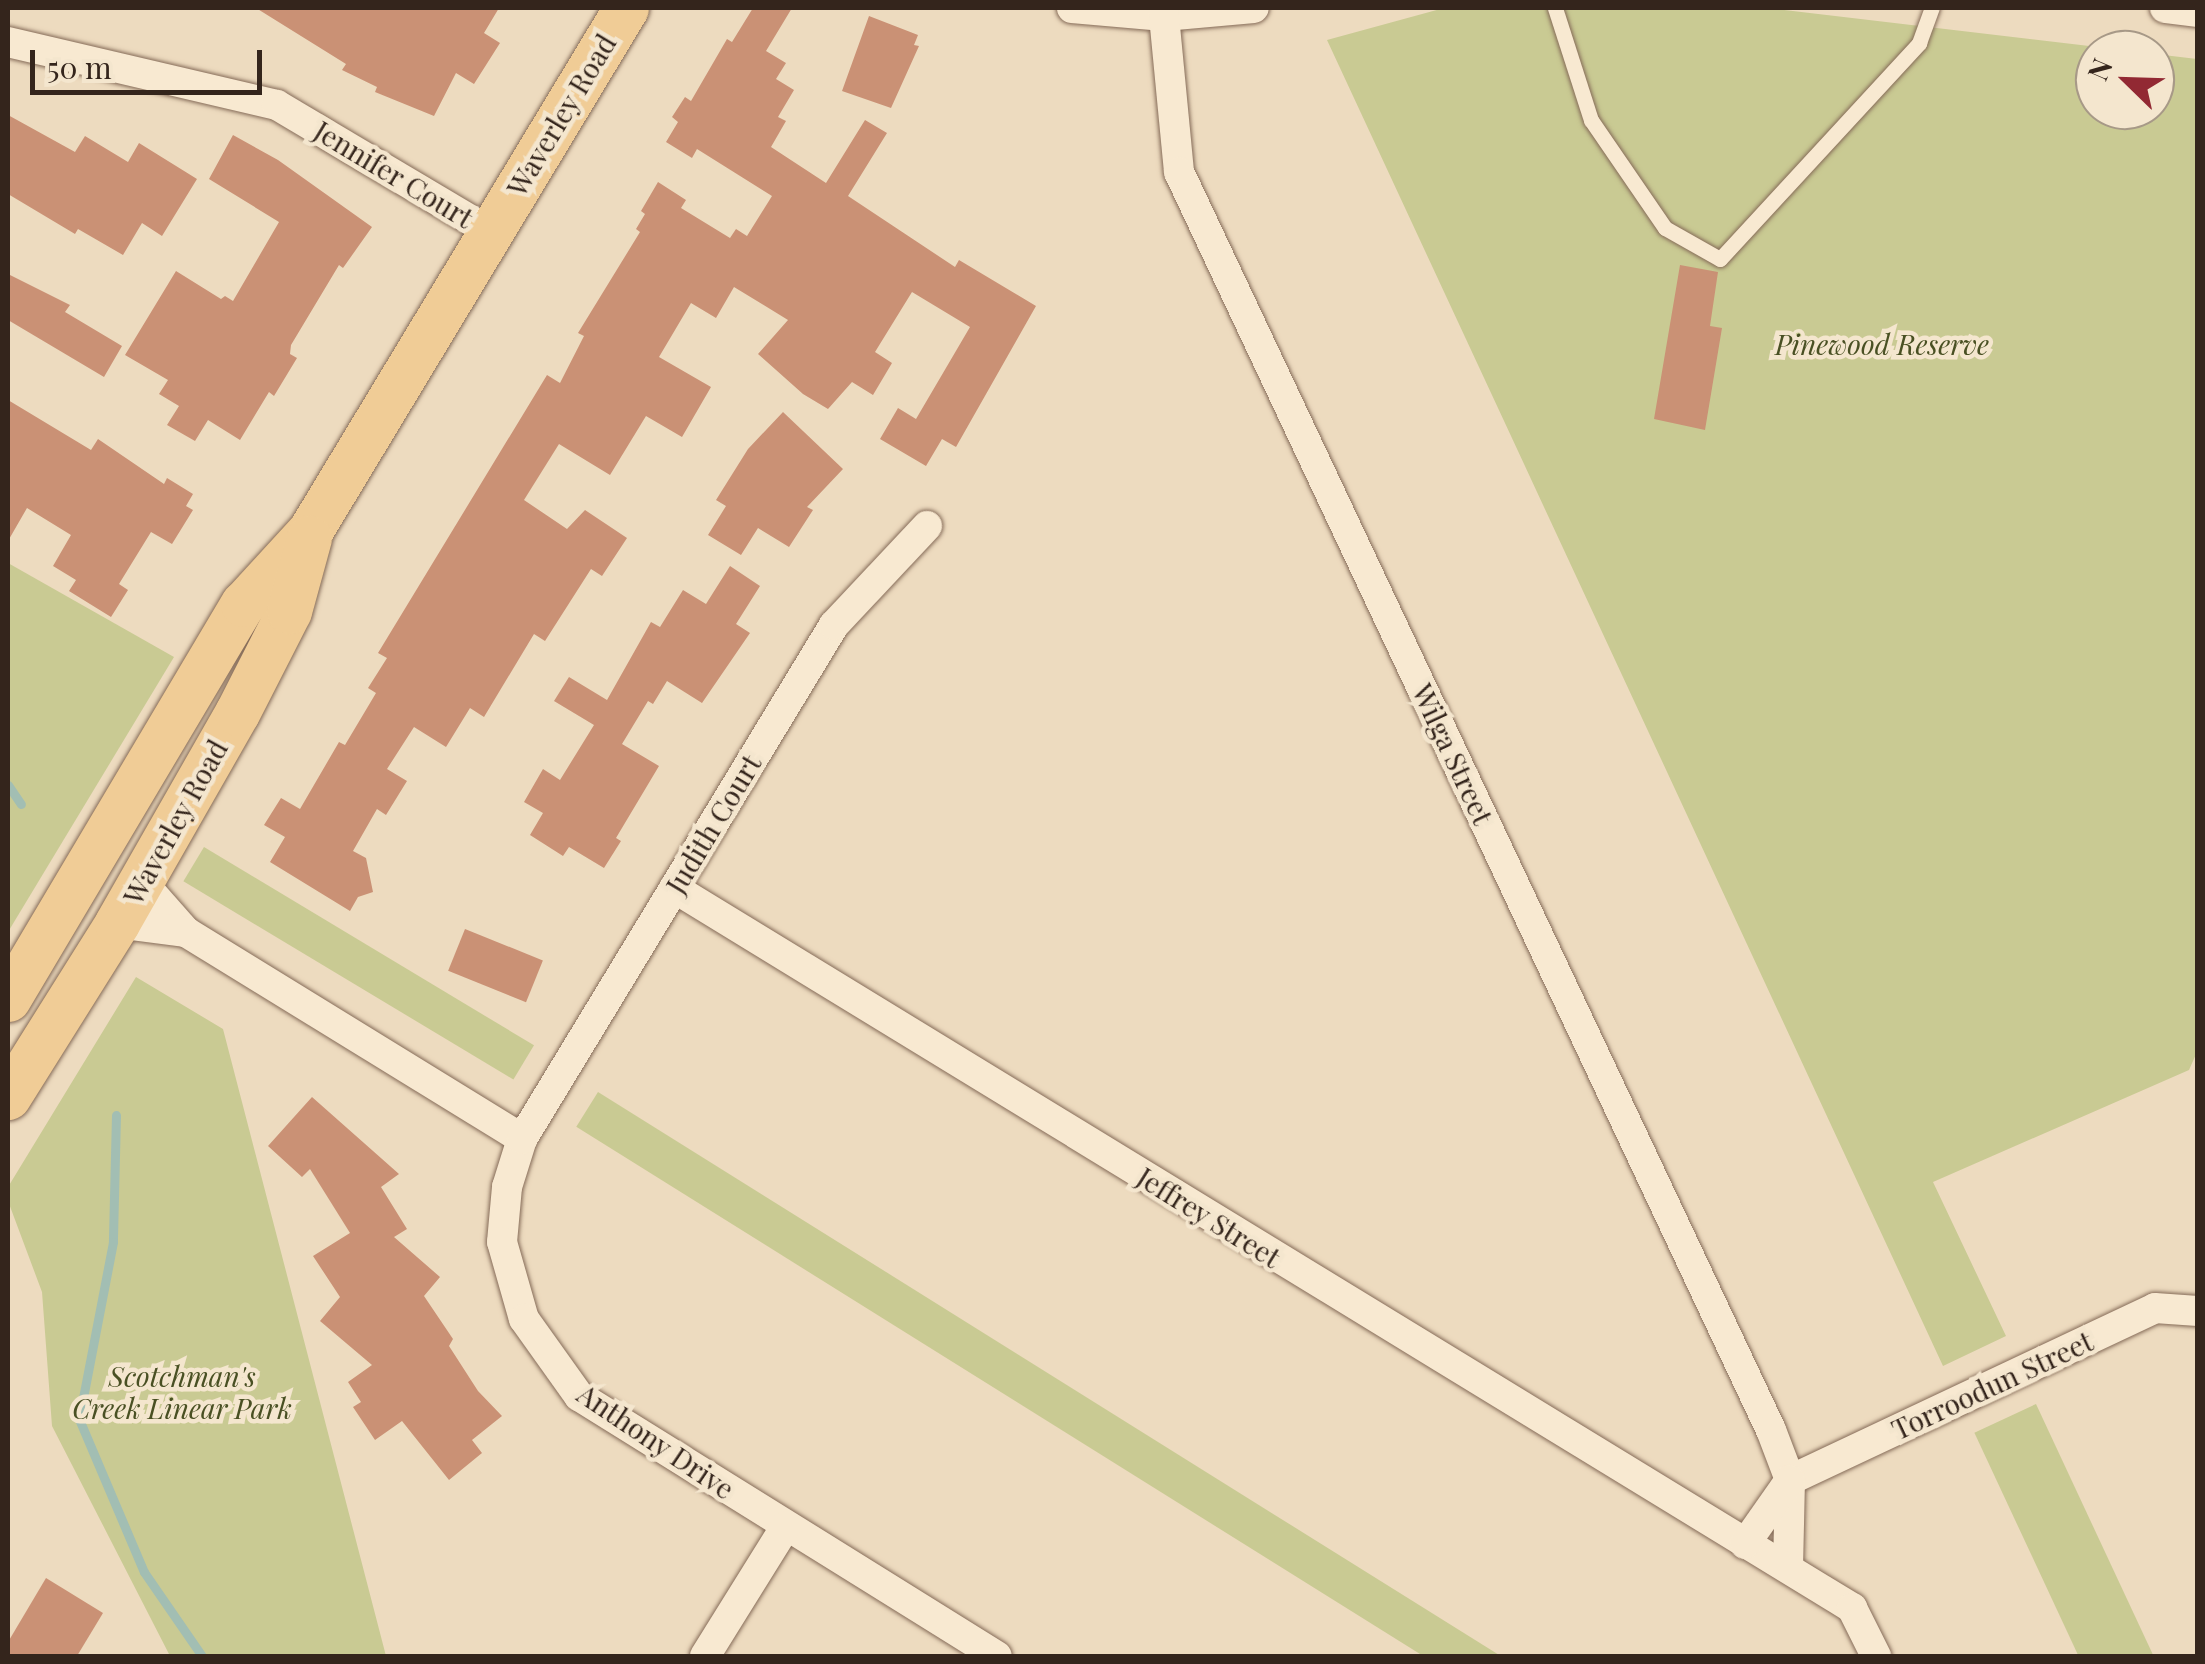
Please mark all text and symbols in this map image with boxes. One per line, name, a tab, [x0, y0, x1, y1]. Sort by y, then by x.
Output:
street label: Waverley Road	[499, 28, 623, 202]
scale bar	[35, 30, 268, 92]
north arrow	[2075, 30, 2175, 130]
text: 50 m	[47, 47, 112, 87]
text: N	[2078, 52, 2120, 85]
street label: Jennifer Court	[308, 113, 480, 235]
park label: Pinewood Reserve	[1775, 327, 1989, 361]
street label: Wilga Street	[1406, 678, 1500, 830]
street label: Waverley Road	[116, 734, 234, 910]
street label: Judith Court	[658, 748, 768, 900]
street label: Jeffrey Street	[1131, 1160, 1287, 1274]
street label: Torroodun Street	[1886, 1324, 2098, 1446]
park label: Scotchman's Creek Linear Park	[72, 1359, 292, 1425]
street label: Anthony Drive	[571, 1376, 741, 1506]

